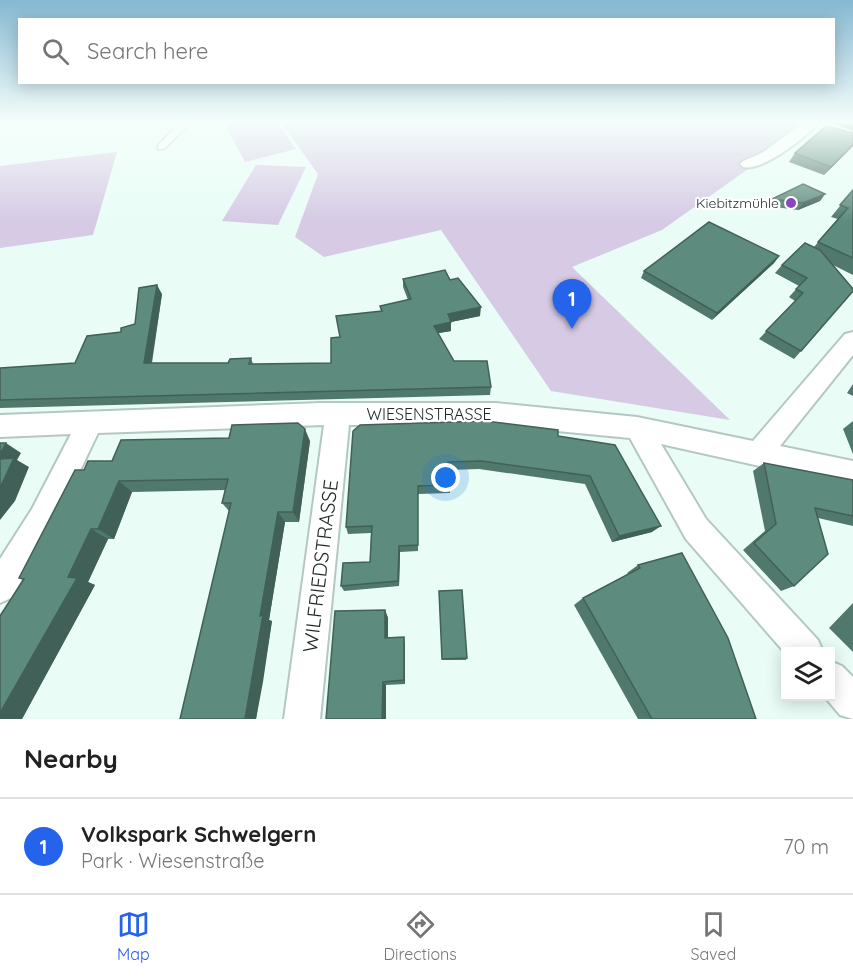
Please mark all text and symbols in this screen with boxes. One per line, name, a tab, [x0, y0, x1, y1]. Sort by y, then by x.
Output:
search box	[18, 18, 835, 84]
icon: search	[39, 35, 72, 68]
text: Search here	[87, 37, 208, 65]
place label: Kiebitzmühle	[696, 194, 779, 212]
marker: Kiebitzmühle	[784, 196, 798, 210]
pin: 1	[552, 280, 592, 329]
street label: WIESENSTRASSE	[366, 404, 492, 424]
your location	[431, 463, 460, 492]
street label: WILFRIEDSTRASSE	[297, 478, 343, 654]
map controls	[781, 647, 835, 701]
button: layers	[781, 647, 835, 701]
text: Nearby	[24, 742, 118, 775]
text: Volkspark Schwelgern	[81, 820, 316, 848]
text: 1	[40, 834, 47, 859]
text: 70 m	[783, 834, 829, 859]
text: Park · Wiesenstraße	[81, 848, 264, 873]
tab: Map	[117, 908, 150, 964]
tab: Directions	[384, 908, 457, 964]
tab: Saved	[691, 908, 736, 964]

